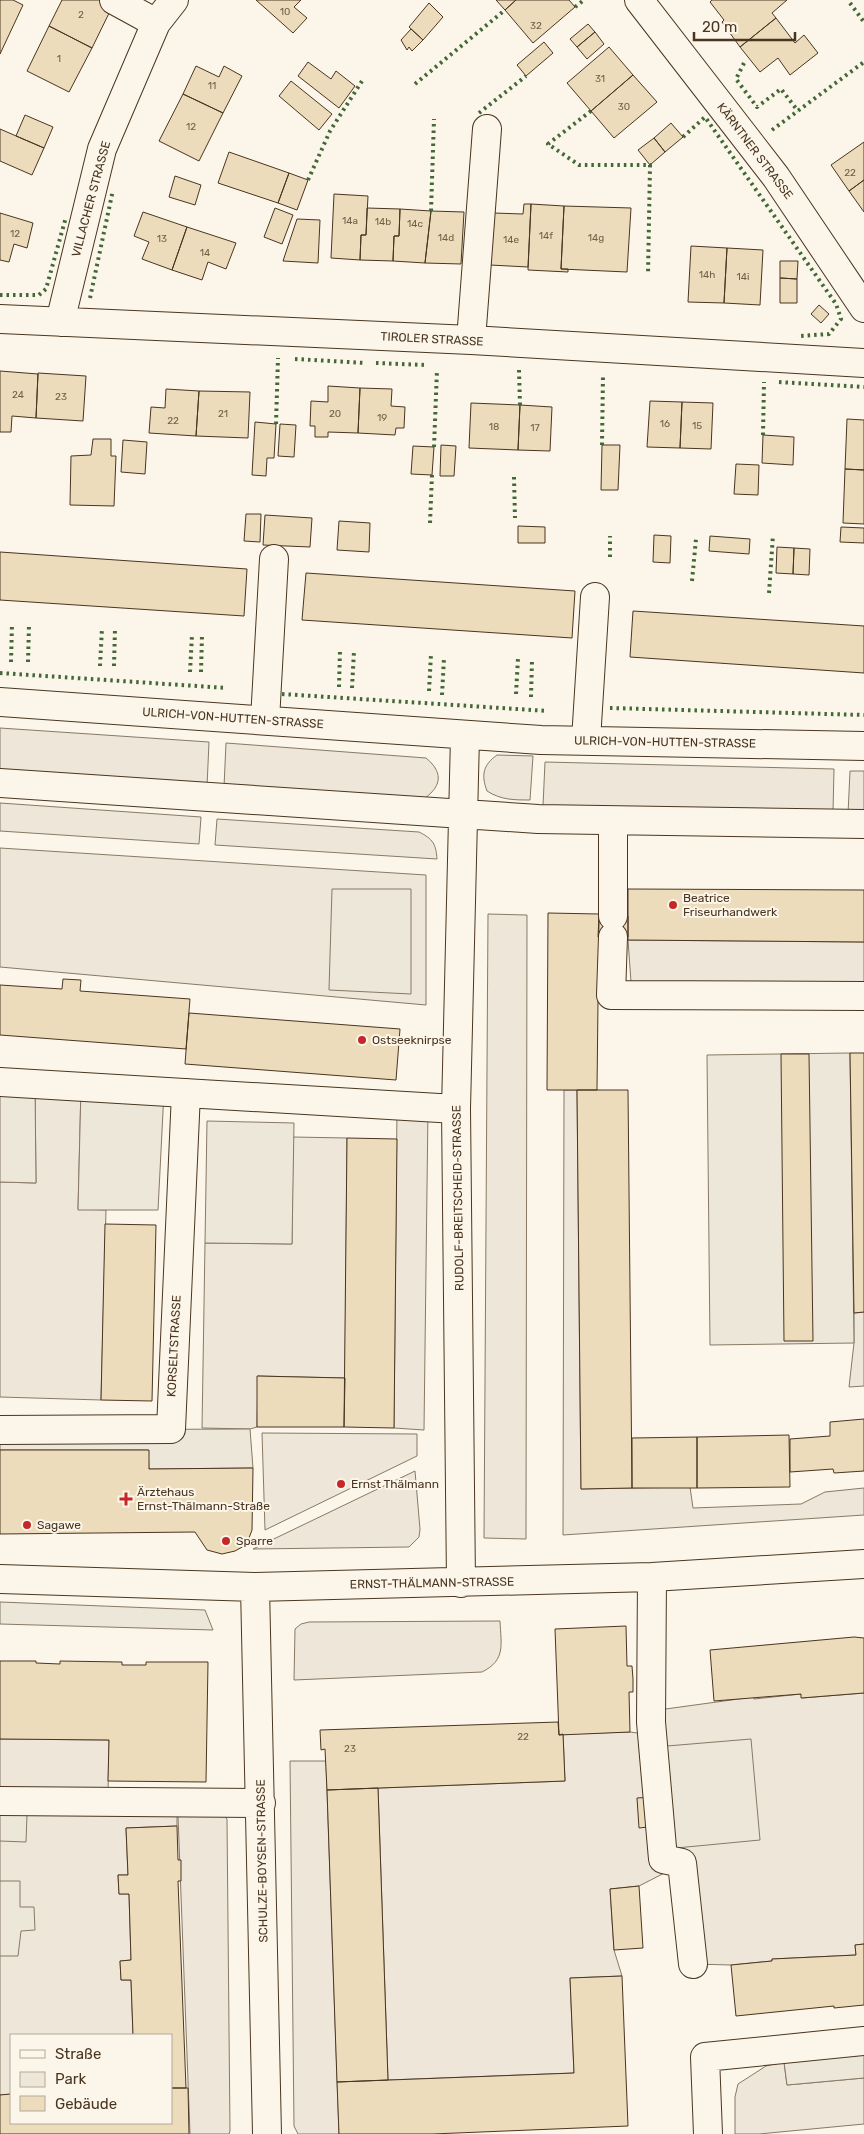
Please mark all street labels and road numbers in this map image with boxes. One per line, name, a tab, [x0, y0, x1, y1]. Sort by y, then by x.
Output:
street label: KÄRNTNER STRASSE	[714, 100, 796, 202]
street label: VILLACHER STRASSE	[69, 139, 113, 259]
street label: TIROLER STRASSE	[380, 329, 484, 349]
street label: ULRICH-VON-HUTTEN-STRASSE	[142, 705, 324, 731]
street label: ULRICH-VON-HUTTEN-STRASSE	[574, 733, 756, 751]
street label: RUDOLF-BREITSCHEID-STRASSE	[449, 1105, 467, 1291]
street label: KORSELTSTRASSE	[164, 1295, 184, 1397]
street label: ERNST-THÄLMANN-STRASSE	[350, 1575, 514, 1591]
street label: SCHULZE-BOYSEN-STRASSE	[254, 1779, 270, 1943]

